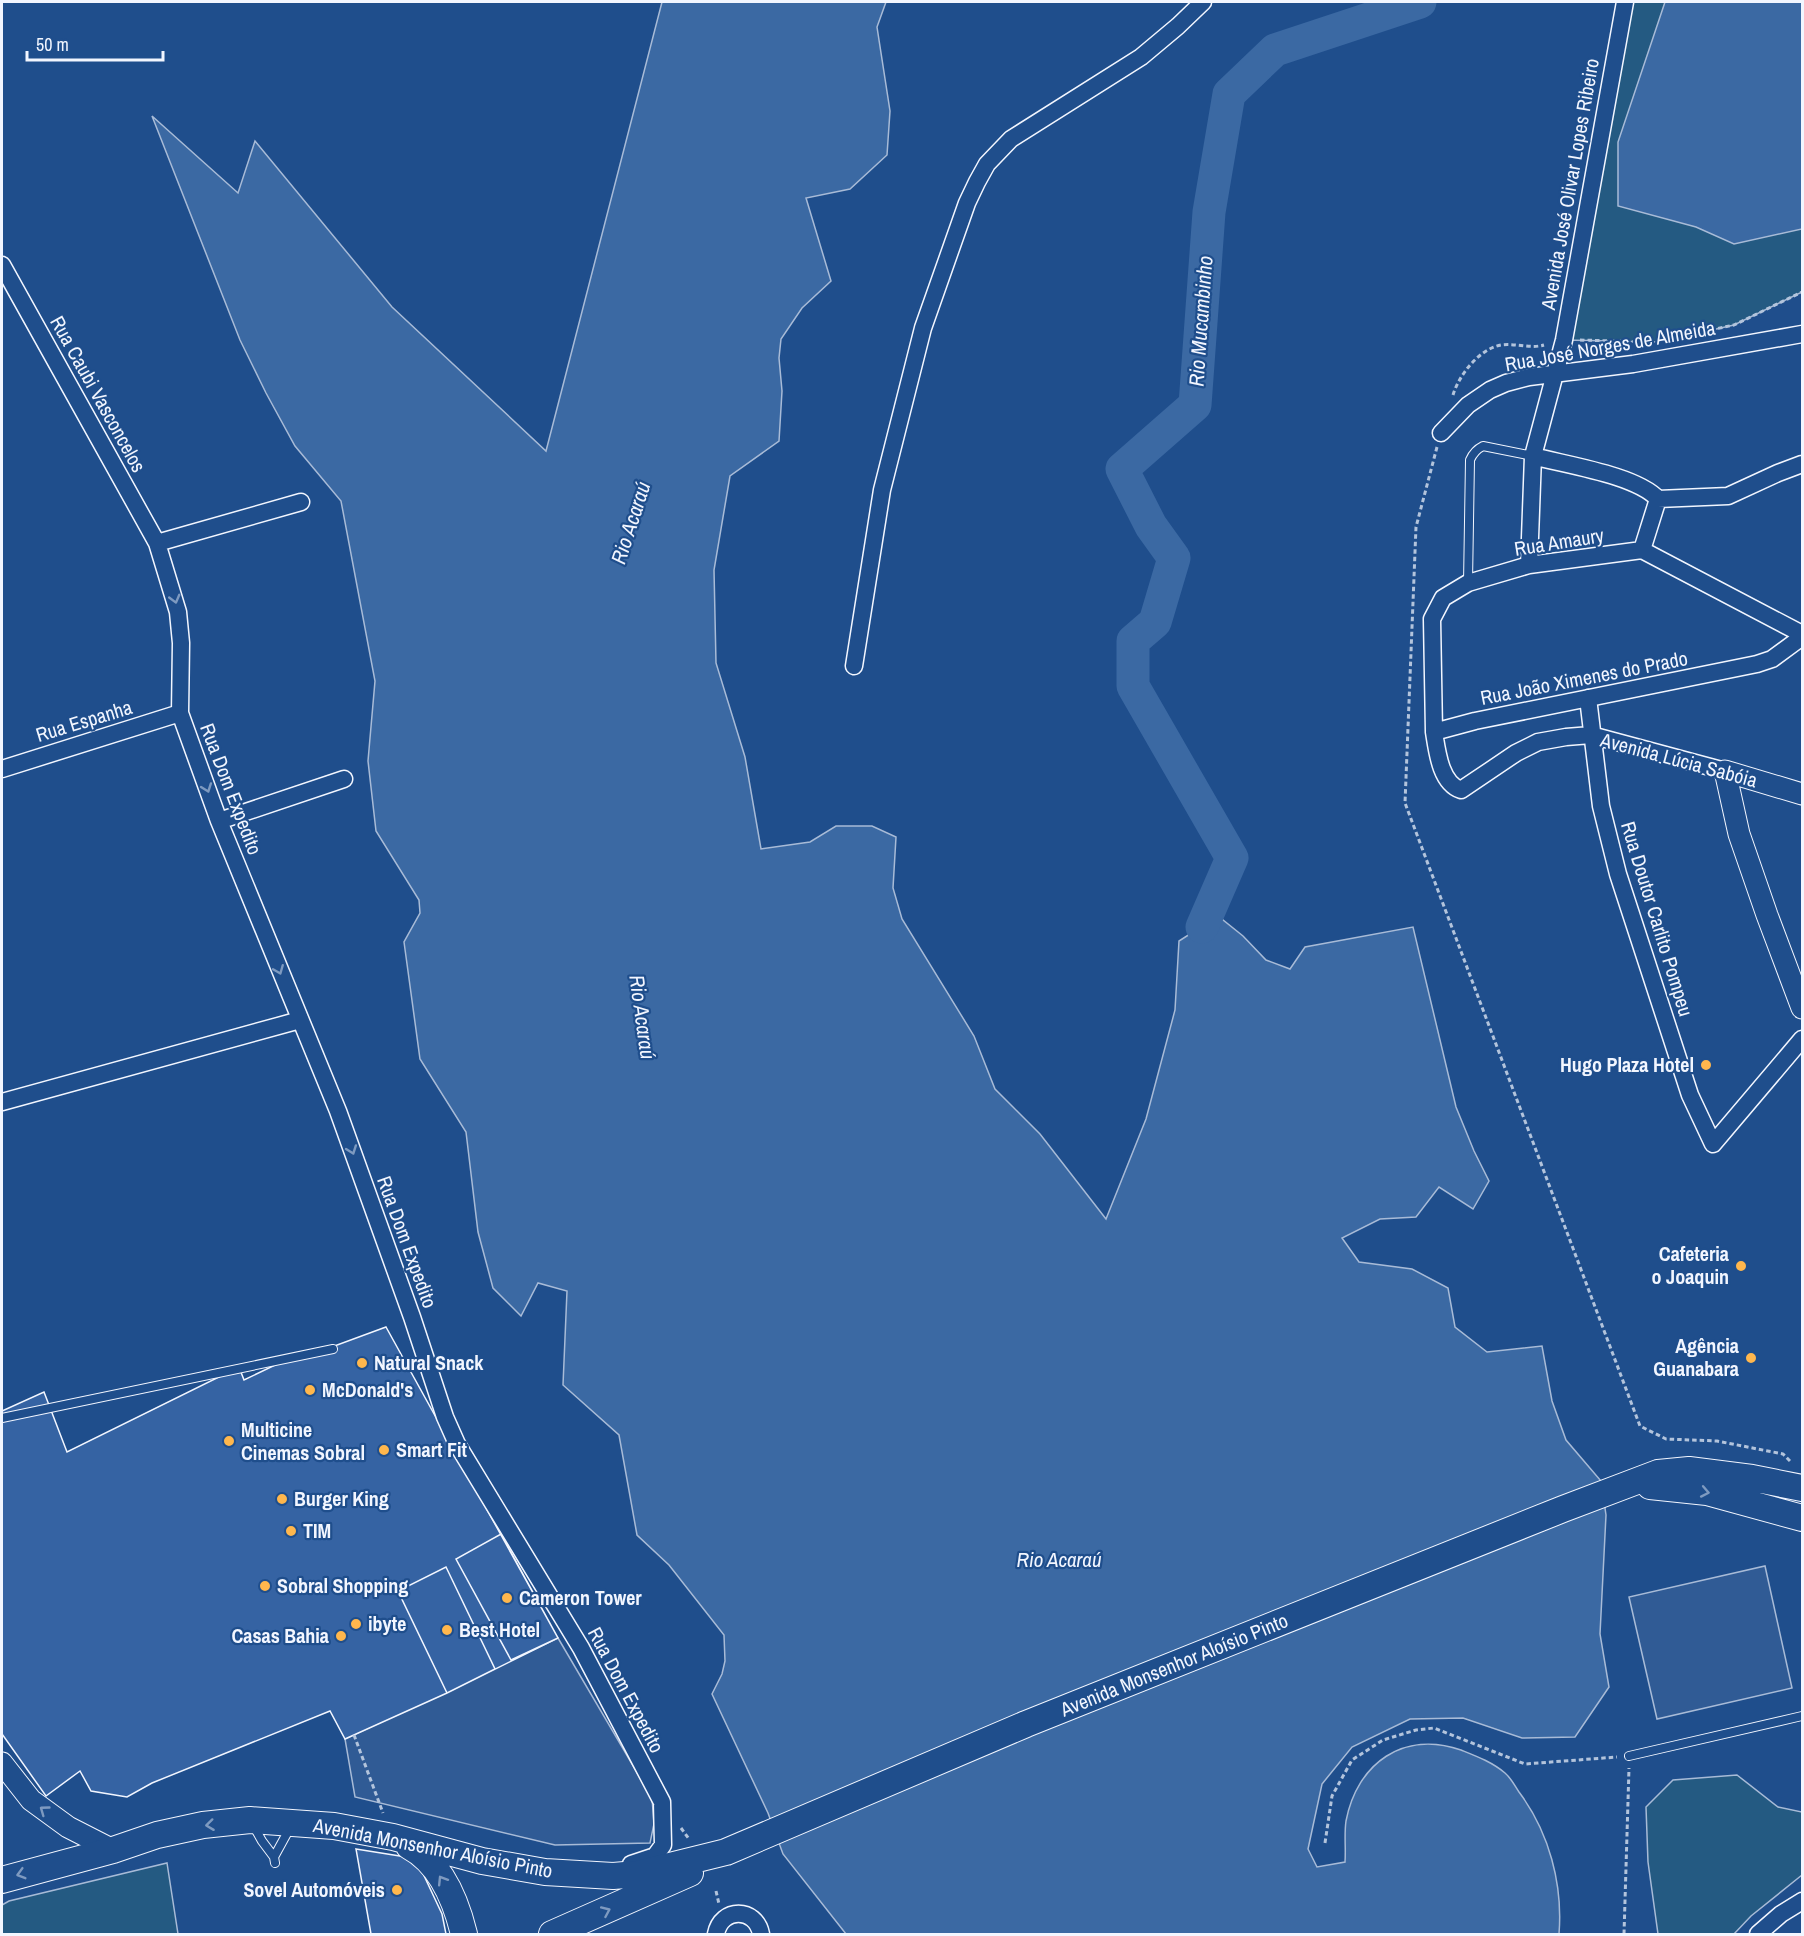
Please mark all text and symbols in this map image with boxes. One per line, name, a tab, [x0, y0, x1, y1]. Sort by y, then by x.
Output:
scale bar	[27, 24, 164, 62]
text: 50 m	[36, 32, 69, 57]
street label: Avenida José Olivar Lopes Ribeiro	[1534, 56, 1605, 313]
water label: Rio Mucambinho	[1181, 255, 1220, 387]
street label: Rua Caubi Vasconcelos	[44, 311, 153, 477]
street label: Rua José Norges de Almeida	[1503, 314, 1717, 377]
water label: Rio Acaraú	[604, 478, 658, 568]
street label: Rua Amaury	[1512, 521, 1606, 562]
one-way arrow	[167, 594, 180, 604]
street label: Rua João Ximenes do Prado	[1478, 644, 1690, 711]
street label: Rua Espanha	[32, 693, 135, 748]
street label: Rua Dom Expedito	[194, 719, 269, 858]
street label: Avenida Lúcia Sabóia	[1597, 725, 1760, 793]
one-way arrow	[200, 782, 213, 793]
street label: Rua Doutor Carlito Pompeu	[1615, 818, 1700, 1020]
one-way arrow	[272, 963, 284, 974]
water label: Rio Acaraú	[622, 973, 663, 1061]
place label: Hugo Plaza Hotel	[1560, 1051, 1694, 1078]
marker: Hugo Plaza Hotel	[1699, 1058, 1713, 1072]
one-way arrow	[345, 1145, 358, 1155]
street label: Rua Dom Expedito	[371, 1172, 444, 1312]
place label: Cafeteria o Joaquin	[1652, 1240, 1729, 1290]
marker: Cafeteria o Joaquin	[1734, 1259, 1748, 1273]
place label: Agência Guanabara	[1653, 1332, 1739, 1382]
place label: Natural Snack	[374, 1349, 484, 1376]
marker: Agência Guanabara	[1744, 1351, 1758, 1365]
marker: Natural Snack	[355, 1356, 369, 1370]
place label: McDonald's	[322, 1376, 413, 1403]
marker: McDonald's	[303, 1383, 317, 1397]
place label: Multicine Cinemas Sobral	[241, 1416, 365, 1466]
marker: Multicine Cinemas Sobral	[222, 1434, 236, 1448]
place label: Smart Fit	[396, 1436, 468, 1463]
marker: Smart Fit	[377, 1443, 391, 1457]
place label: Burger King	[294, 1485, 389, 1512]
one-way arrow	[1699, 1485, 1709, 1498]
marker: Burger King	[275, 1492, 289, 1506]
place label: TIM	[303, 1517, 331, 1544]
marker: TIM	[284, 1524, 298, 1538]
water label: Rio Acaraú	[1017, 1545, 1102, 1574]
place label: Sobral Shopping	[277, 1572, 408, 1599]
marker: Sobral Shopping	[258, 1579, 272, 1593]
place label: Cameron Tower	[519, 1584, 642, 1611]
marker: Cameron Tower	[500, 1591, 514, 1605]
street label: Avenida Monsenhor Aloísio Pinto	[1055, 1606, 1292, 1723]
place label: ibyte	[368, 1610, 406, 1637]
place label: Best Hotel	[459, 1616, 540, 1643]
marker: ibyte	[349, 1617, 363, 1631]
place label: Casas Bahia	[231, 1622, 329, 1649]
street label: Rua Dom Expedito	[582, 1622, 671, 1757]
marker: Best Hotel	[440, 1623, 454, 1637]
marker: Casas Bahia	[334, 1629, 348, 1643]
one-way arrow	[40, 1806, 51, 1817]
street label: Avenida Monsenhor Aloísio Pinto	[310, 1811, 555, 1884]
one-way arrow	[205, 1818, 214, 1831]
one-way arrow	[16, 1867, 27, 1879]
place label: Sovel Automóveis	[243, 1876, 385, 1903]
one-way arrow	[438, 1876, 450, 1886]
marker: Sovel Automóveis	[390, 1883, 404, 1897]
one-way arrow	[600, 1906, 611, 1918]

